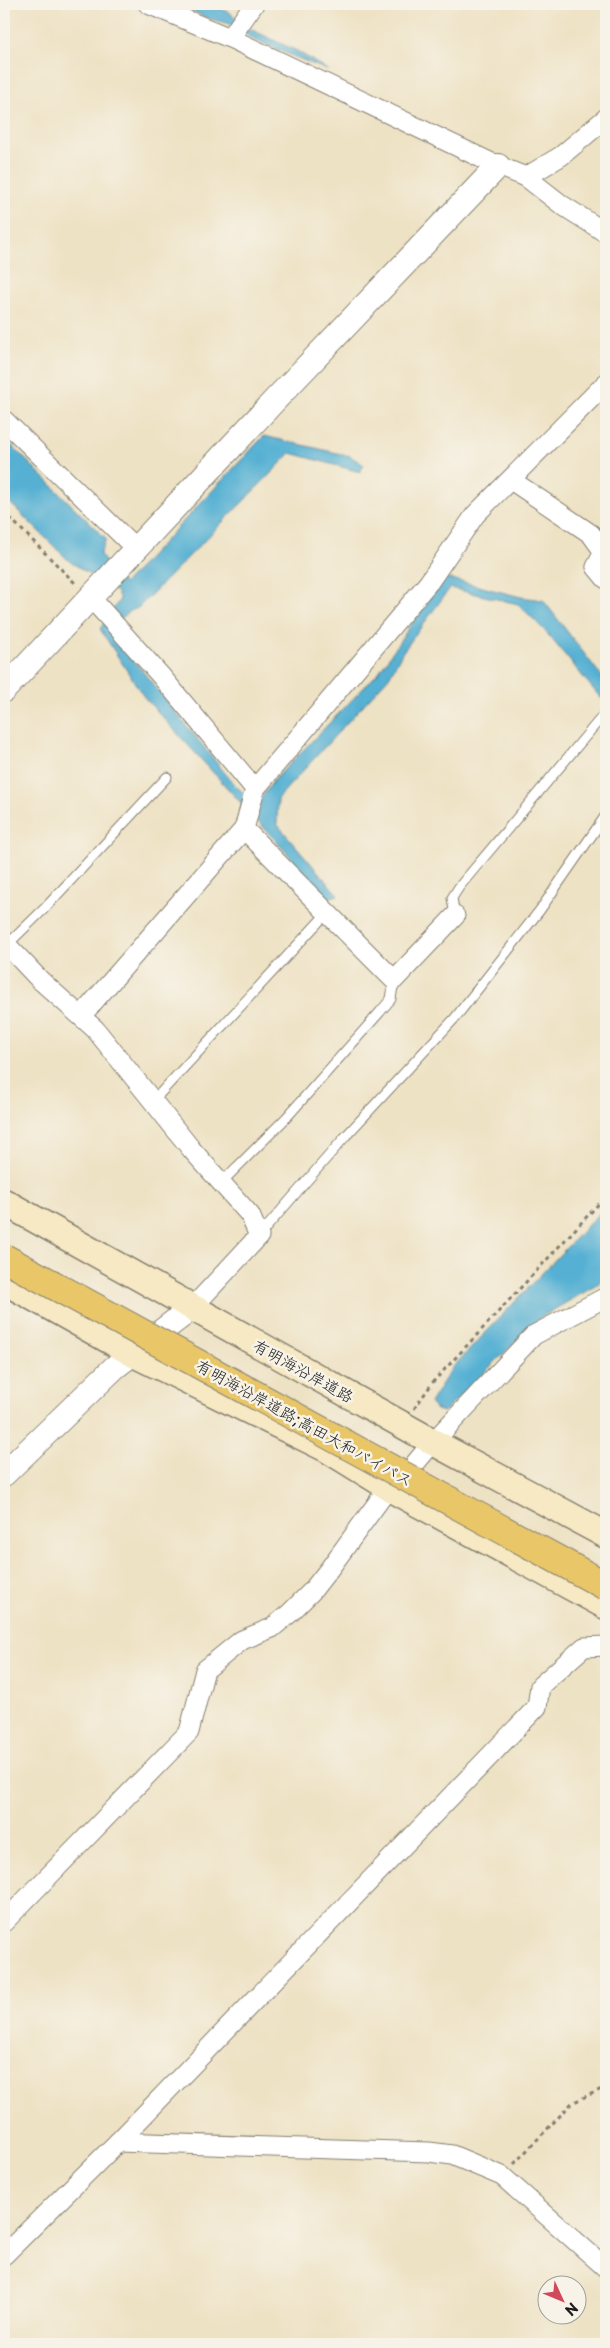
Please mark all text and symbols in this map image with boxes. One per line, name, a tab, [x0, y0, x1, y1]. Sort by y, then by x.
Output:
street label: 有明海沿岸道路	[249, 1332, 359, 1408]
street label: 有明海沿岸道路;高田大和バイパス	[192, 1352, 418, 1492]
north arrow	[538, 2276, 588, 2326]
text: N	[560, 2298, 583, 2321]

